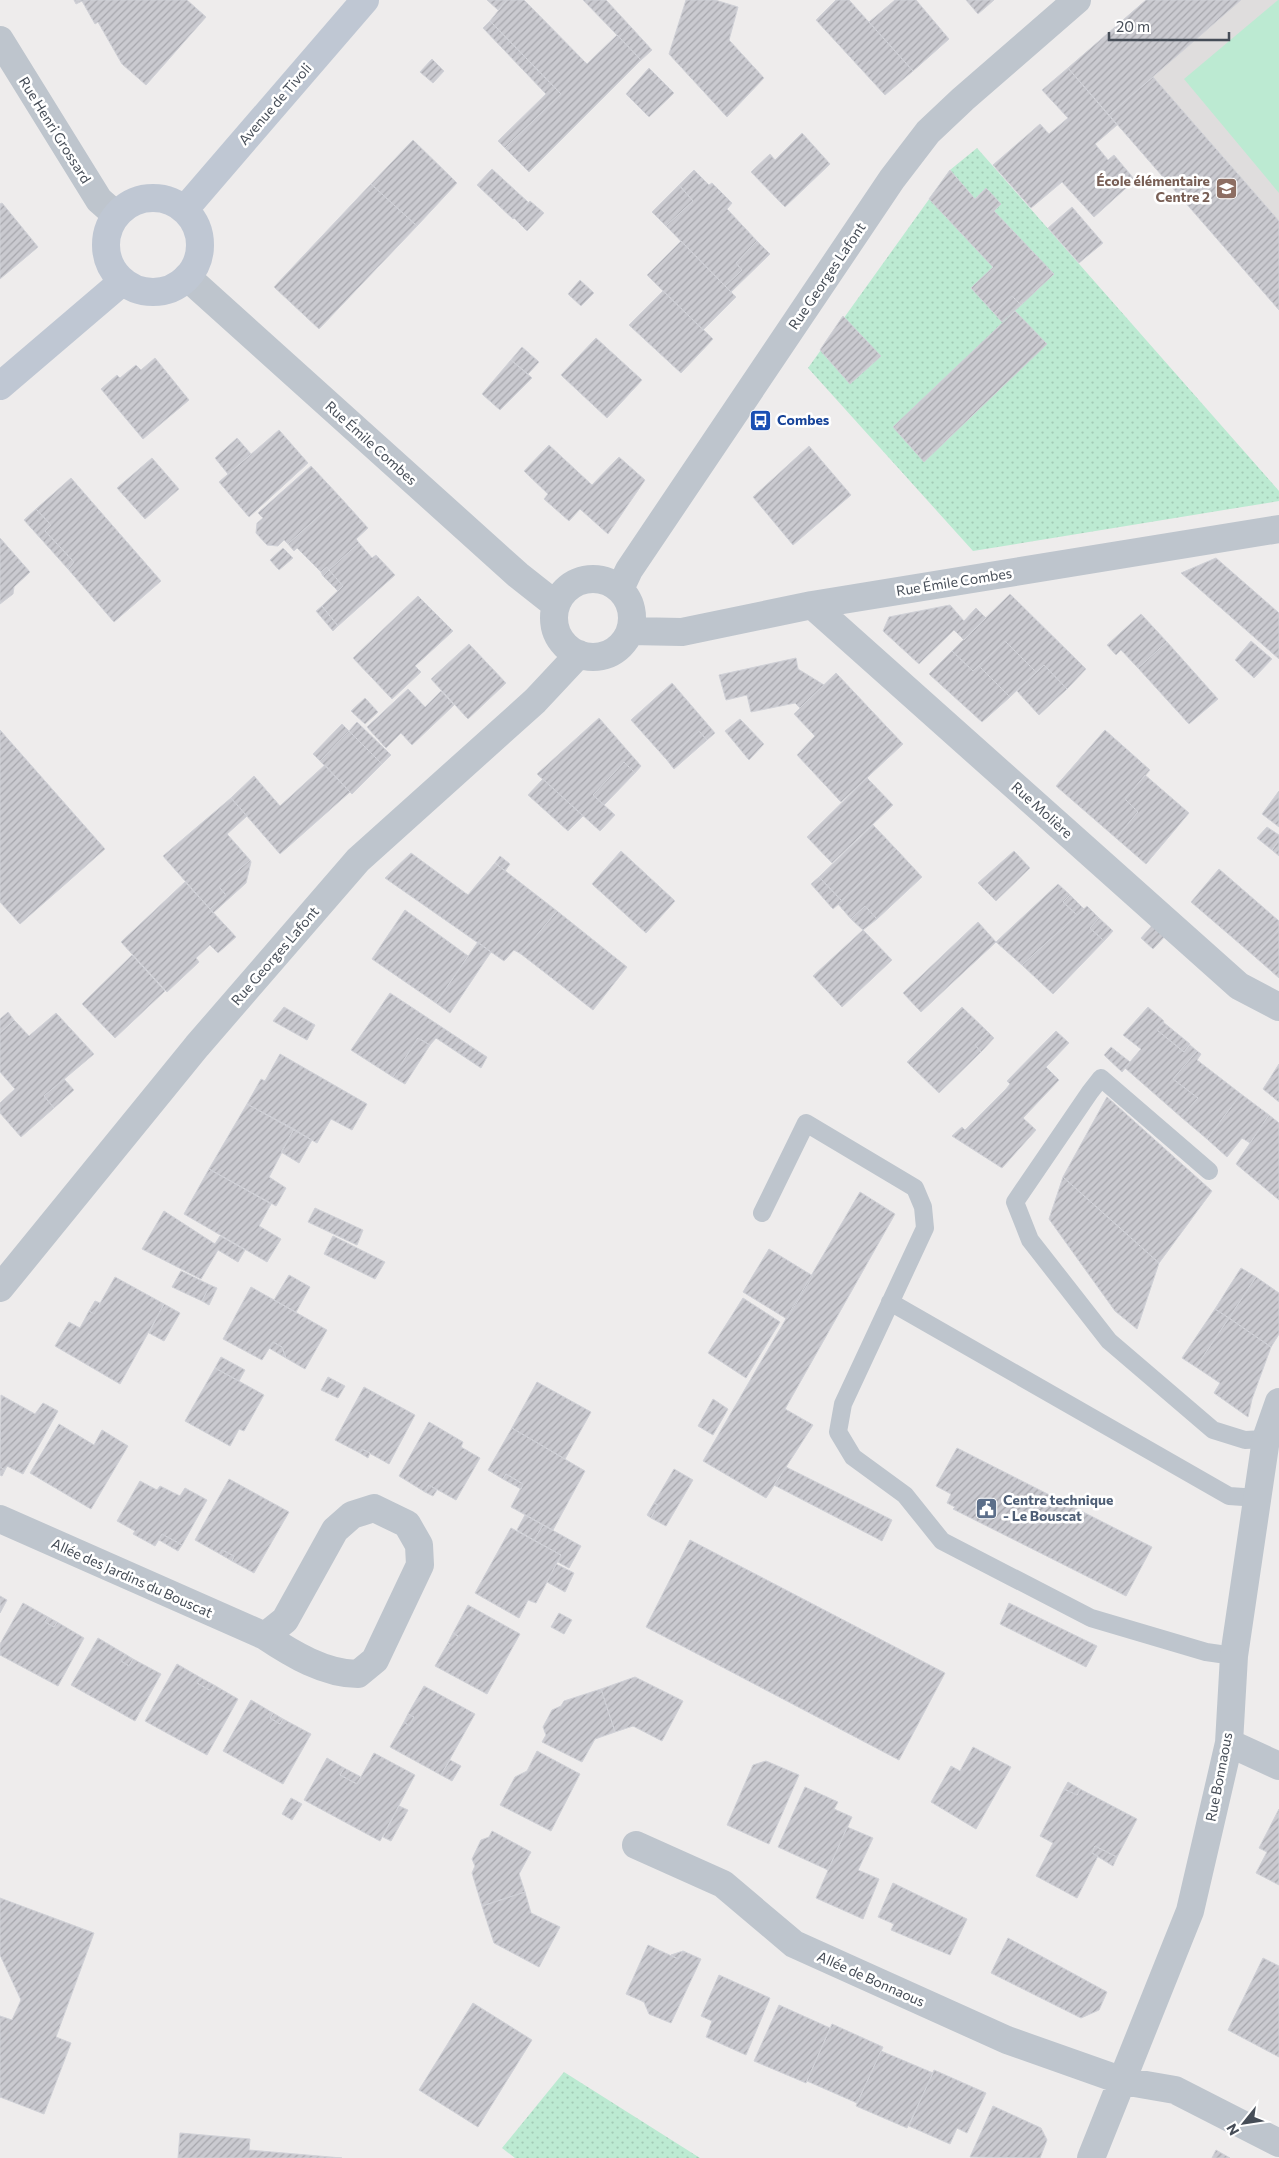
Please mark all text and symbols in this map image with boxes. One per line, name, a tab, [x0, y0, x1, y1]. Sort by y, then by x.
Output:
scale bar	[1109, 10, 1229, 42]
text: 20 m	[1116, 17, 1150, 35]
street label: Avenue de Tivoli	[235, 59, 315, 148]
street label: Rue Henri Grossard	[16, 73, 95, 186]
place label: École élémentaire Centre 2	[1096, 172, 1210, 205]
school or university icon: École élémentaire Centre 2	[1214, 177, 1238, 201]
street label: Rue Georges Lafont	[784, 219, 869, 332]
street label: Rue Émile Combes	[322, 397, 421, 488]
bus stop icon: Combes	[749, 408, 773, 432]
place label: Combes	[777, 411, 830, 428]
street label: Rue Émile Combes	[895, 564, 1013, 599]
street label: Rue Molière	[1008, 778, 1076, 841]
street label: Rue Georges Lafont	[227, 903, 322, 1009]
place label: Centre technique - Le Bouscat	[1003, 1491, 1113, 1524]
public building icon: Centre technique - Le Bouscat	[975, 1496, 999, 1520]
street label: Allée des Jardins du Bouscat	[49, 1534, 216, 1621]
street label: Rue Bonnaous	[1202, 1731, 1235, 1823]
street label: Allée de Bonnaous	[815, 1947, 928, 2010]
north arrow	[1219, 2098, 1269, 2148]
text: N	[1222, 2121, 1242, 2139]

